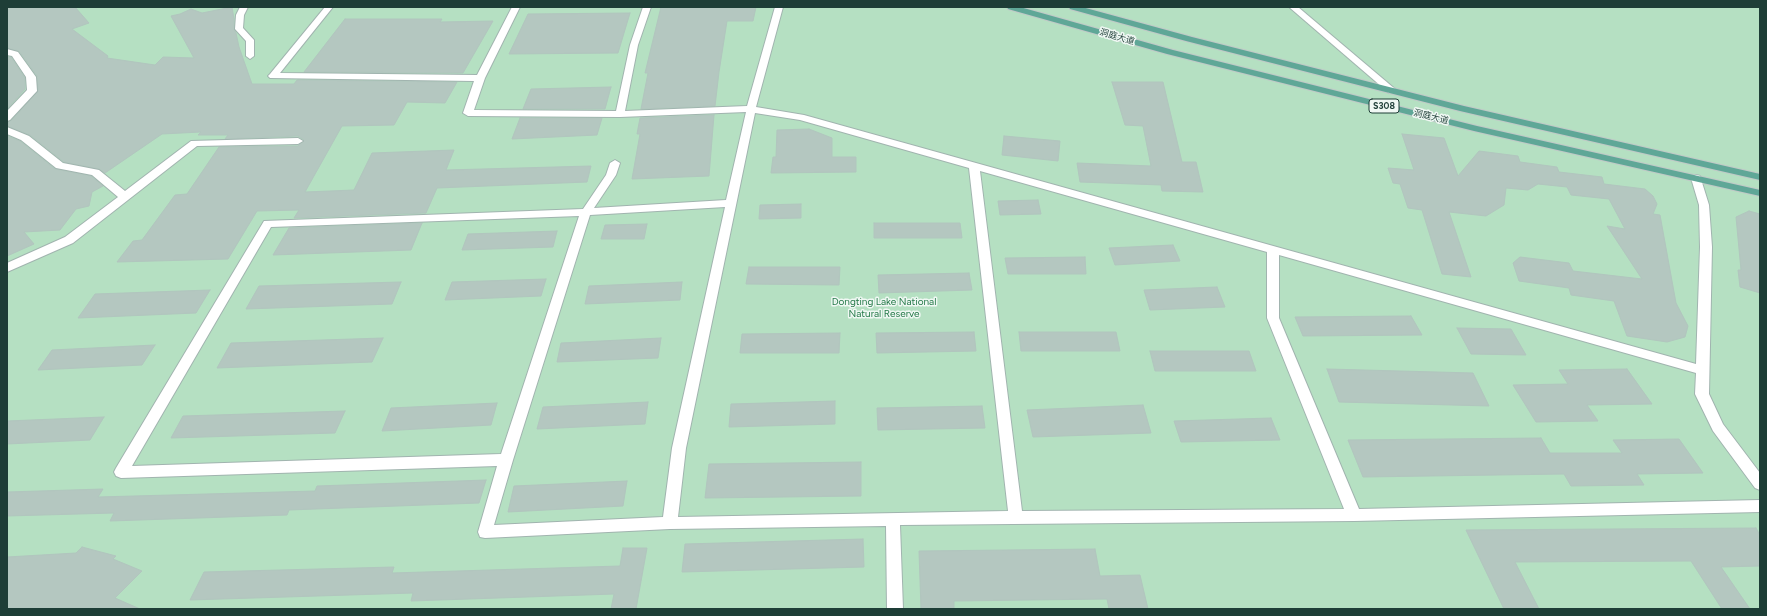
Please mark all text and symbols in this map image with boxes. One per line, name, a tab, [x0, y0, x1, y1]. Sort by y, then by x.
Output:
street label: 洞庭大道	[1098, 27, 1136, 47]
road number: S308	[1369, 99, 1399, 113]
street label: 洞庭大道	[1412, 107, 1450, 127]
park label: Dongting Lake National Natural Reserve	[832, 296, 936, 320]

